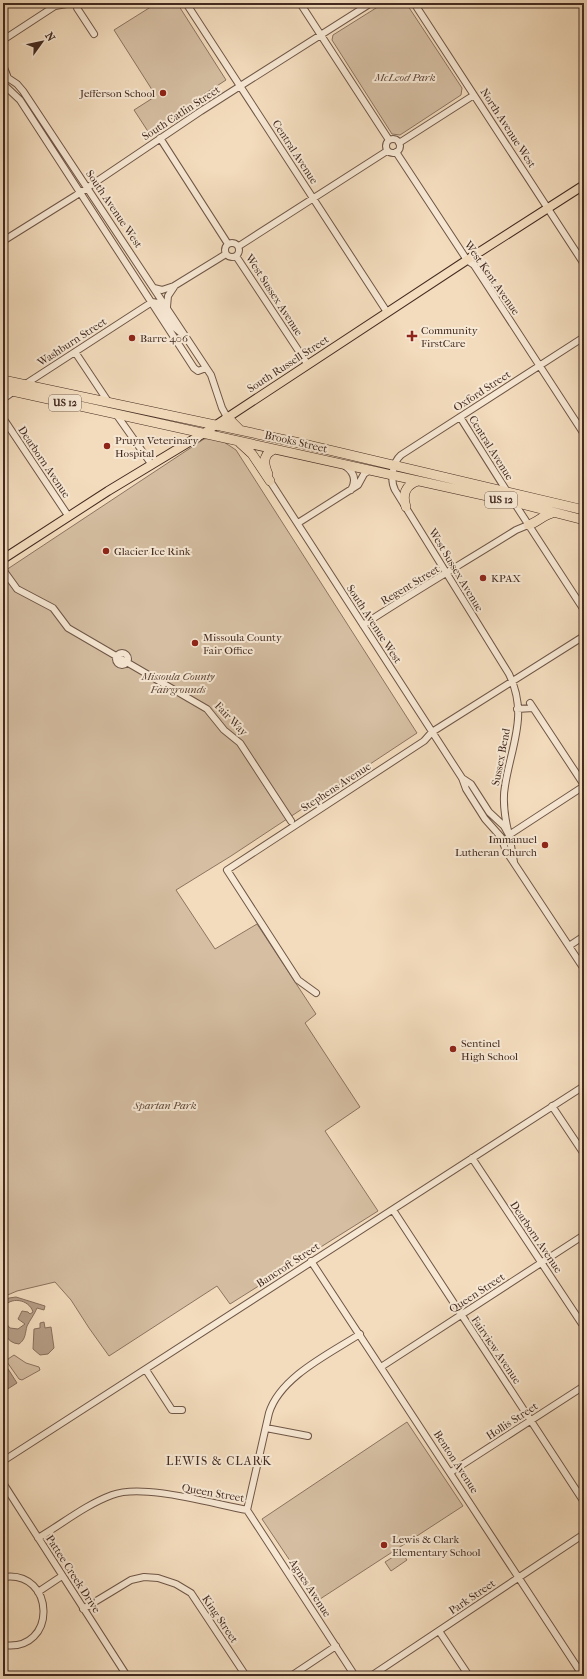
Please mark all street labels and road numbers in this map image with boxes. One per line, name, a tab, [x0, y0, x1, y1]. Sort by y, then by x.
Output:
street label: South Catlin Street	[140, 83, 222, 143]
street label: North Avenue West	[477, 86, 539, 170]
street label: Central Avenue	[269, 118, 321, 187]
street label: South Avenue West	[83, 168, 145, 250]
street label: West Kent Avenue	[461, 238, 523, 318]
street label: West Sussex Avenue	[242, 251, 306, 339]
street label: Washburn Street	[34, 315, 109, 370]
street label: South Russell Street	[245, 333, 331, 395]
street label: Oxford Street	[451, 368, 513, 414]
road number: US 12	[49, 395, 81, 411]
street label: Central Avenue	[466, 413, 516, 483]
street label: Dearborn Avenue	[15, 424, 73, 501]
street label: Brooks Street	[263, 428, 329, 456]
road number: US 12	[485, 492, 517, 508]
street label: West Sussex Avenue	[425, 525, 486, 614]
street label: Regent Street	[378, 562, 442, 608]
street label: South Avenue West	[344, 582, 404, 666]
street label: Fair Way	[212, 699, 251, 739]
street label: Sussex Bend	[489, 726, 513, 787]
street label: Stephens Avenue	[299, 759, 374, 814]
street label: Dearborn Avenue	[507, 1199, 565, 1276]
street label: Bancroft Street	[254, 1240, 322, 1290]
street label: Queen Street	[447, 1270, 507, 1316]
street label: Fairview Avenue	[469, 1314, 524, 1387]
street label: Hollis Street	[484, 1399, 540, 1442]
street label: Benton Avenue	[431, 1428, 482, 1496]
street label: Queen Street	[181, 1481, 245, 1505]
street label: Pattee Creek Drive	[43, 1533, 103, 1616]
street label: Agnes Avenue	[286, 1556, 334, 1620]
street label: Park Street	[446, 1577, 498, 1617]
street label: King Street	[199, 1593, 241, 1645]

